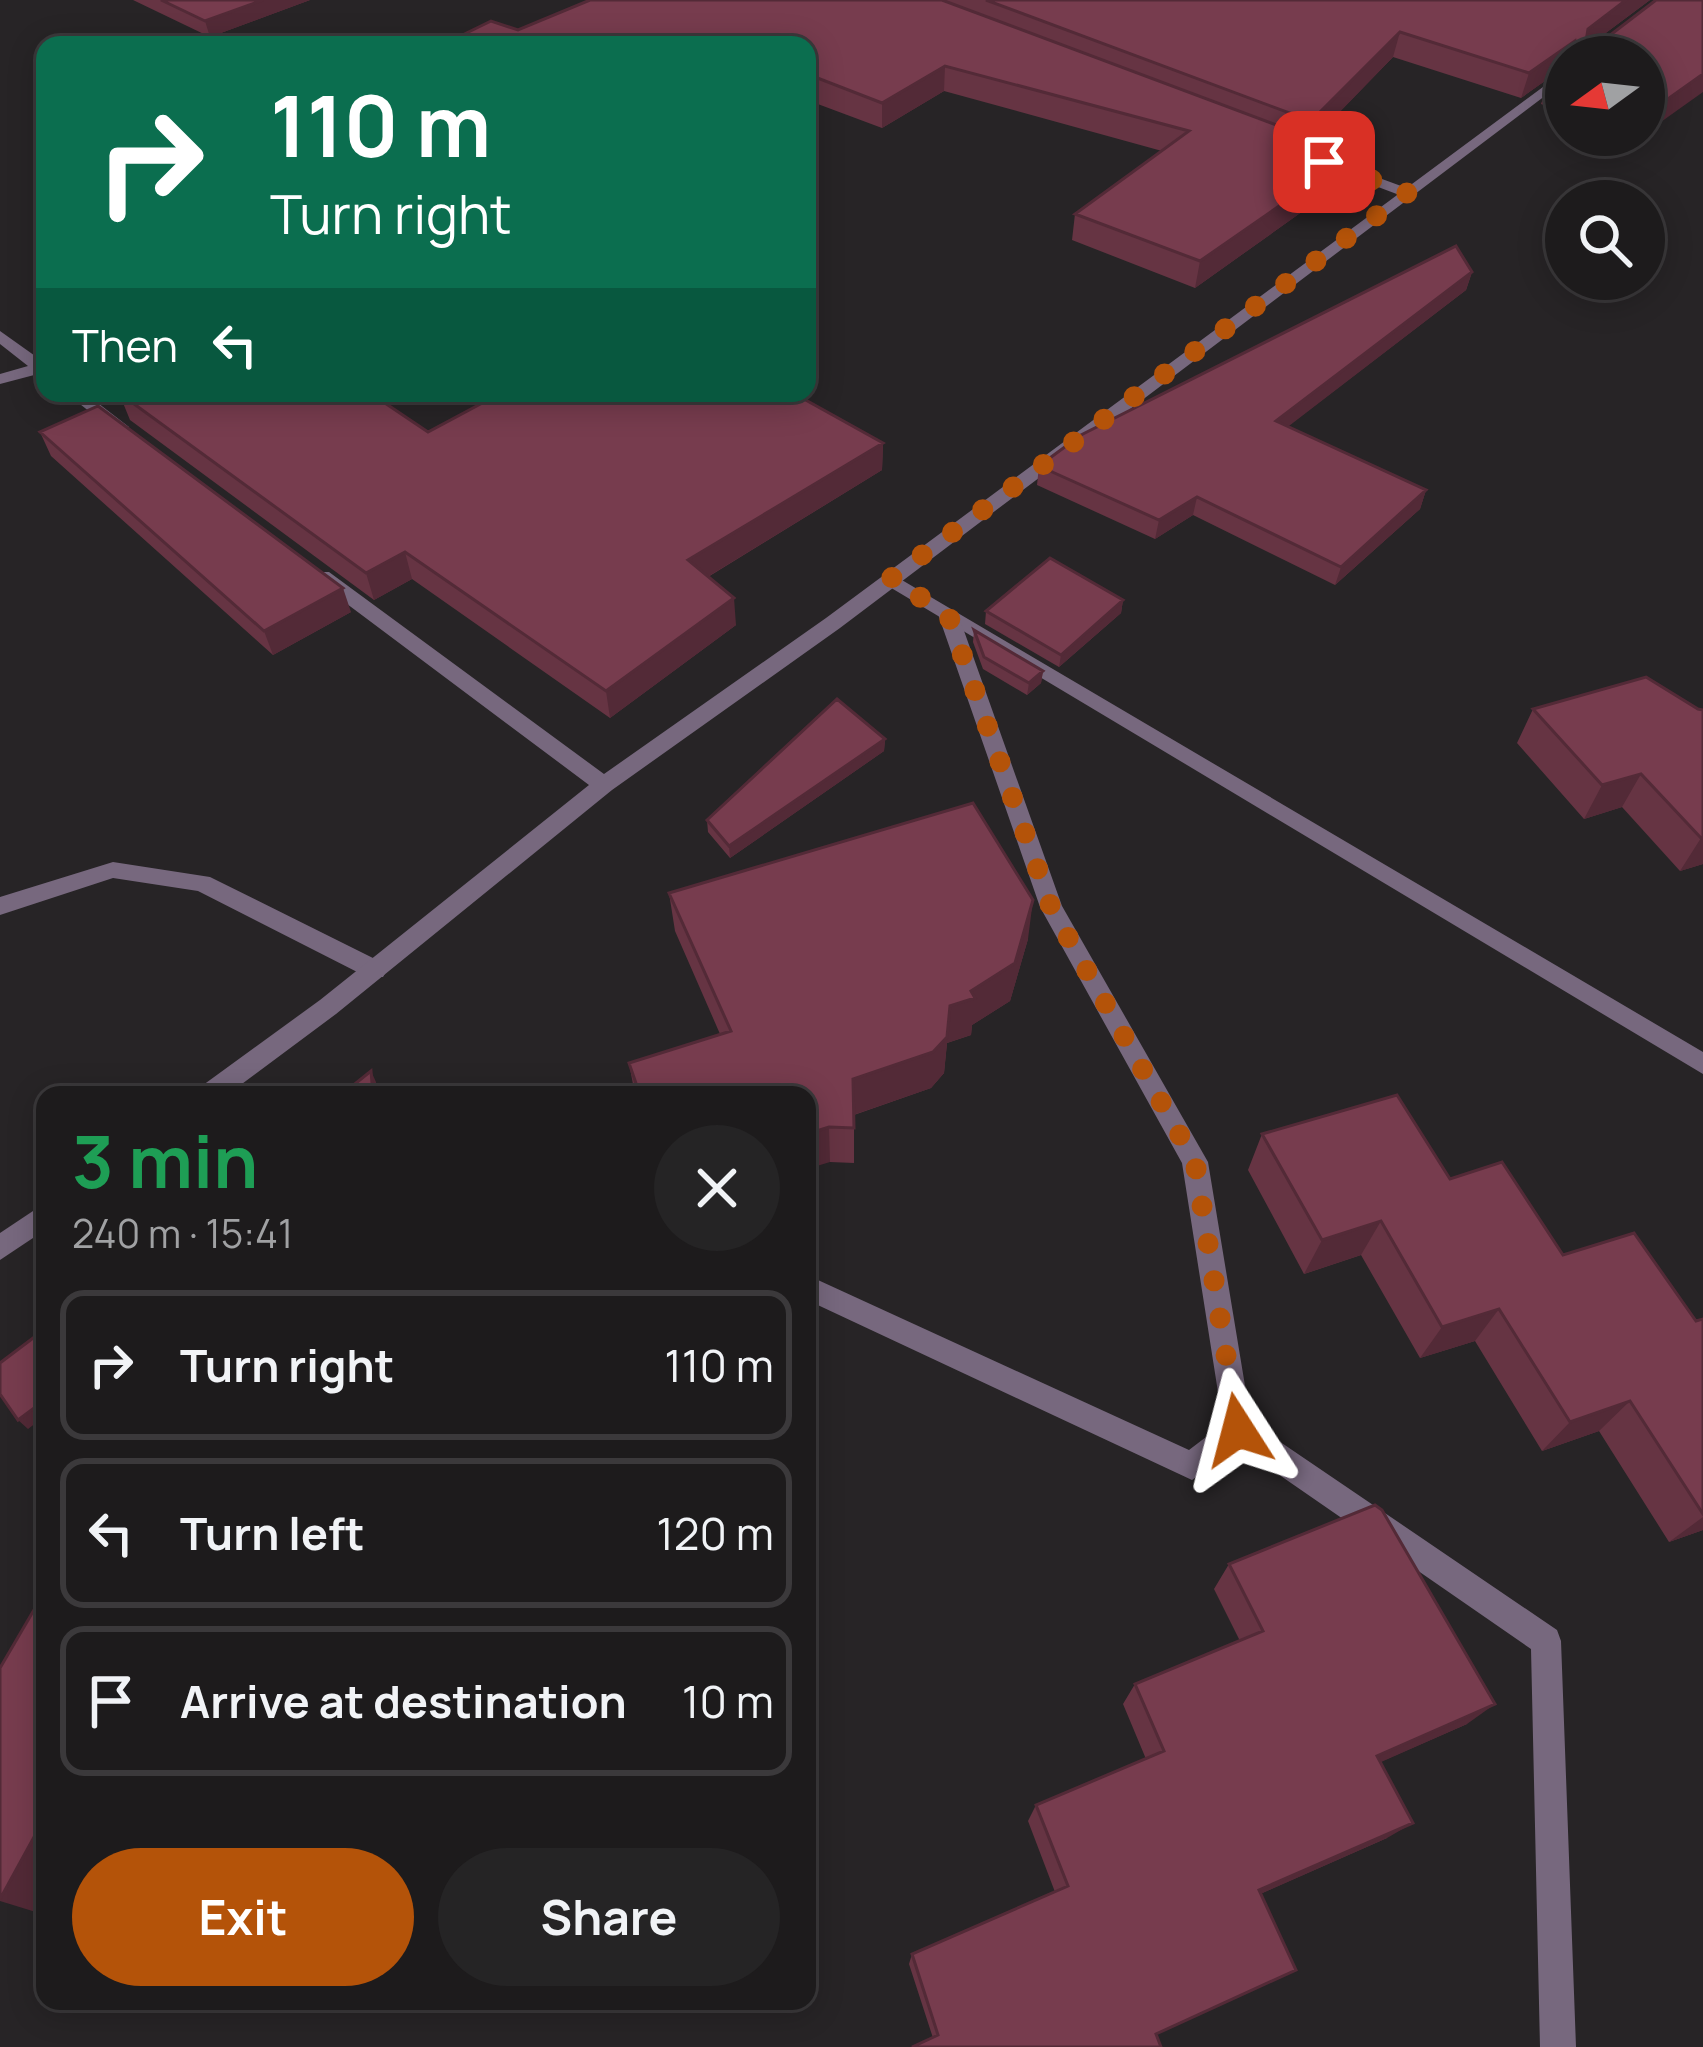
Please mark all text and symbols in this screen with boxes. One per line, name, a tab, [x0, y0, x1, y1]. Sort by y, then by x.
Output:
north arrow	[1545, 36, 1665, 156]
map controls	[1545, 36, 1665, 300]
text: 110 m	[270, 67, 491, 182]
icon: right	[72, 84, 228, 240]
pin	[1273, 111, 1375, 213]
icon: arrive	[1291, 129, 1357, 195]
text: Turn right	[270, 176, 512, 250]
button: search	[1545, 180, 1665, 300]
icon: left	[202, 312, 268, 378]
text: Then	[72, 314, 178, 376]
text: 3 min	[72, 1111, 258, 1210]
button: close	[654, 1125, 780, 1251]
text: 240 m · 15:41	[72, 1206, 293, 1260]
icon: right	[78, 1332, 144, 1398]
text: Turn right	[180, 1334, 394, 1396]
text: 110 m	[664, 1334, 774, 1396]
position arrow	[1175, 1367, 1301, 1493]
icon: left	[78, 1500, 144, 1566]
text: Turn left	[180, 1502, 365, 1564]
text: 120 m	[656, 1502, 774, 1564]
icon: arrive	[78, 1668, 144, 1734]
text: Arrive at destination	[180, 1670, 627, 1732]
text: 10 m	[682, 1670, 774, 1732]
button: Exit	[72, 1848, 414, 1986]
button: Share	[438, 1848, 780, 1986]

